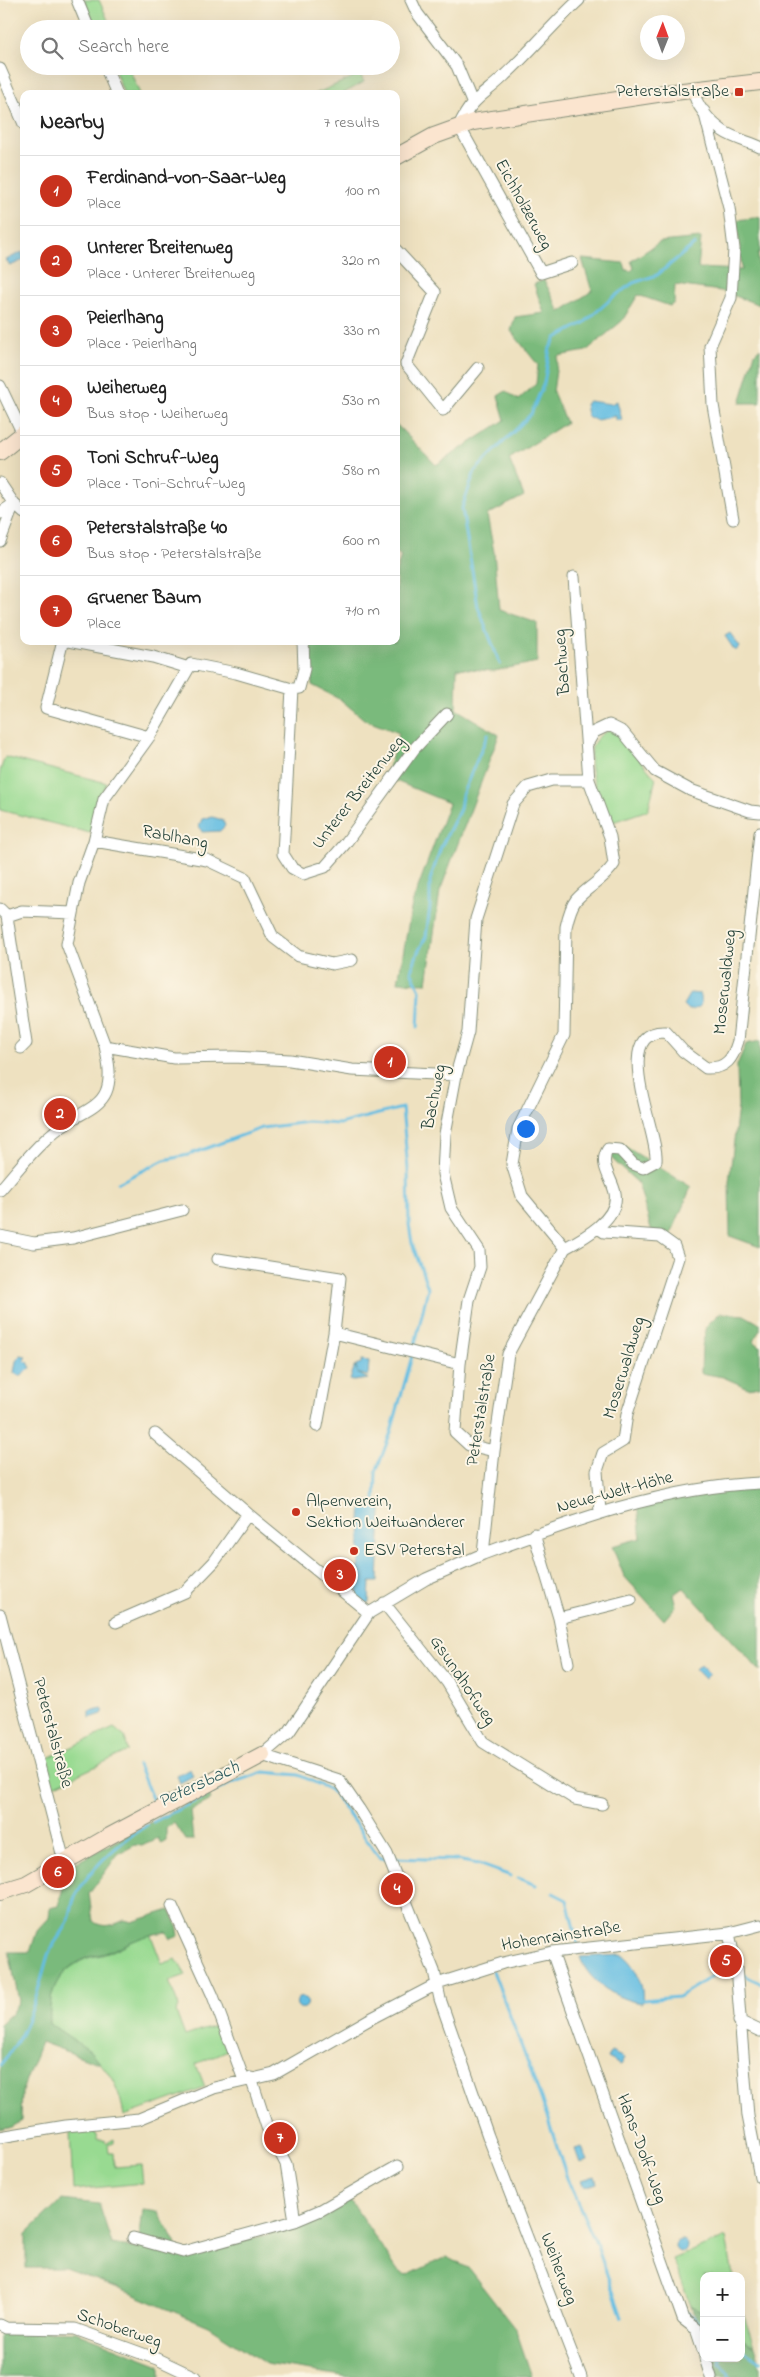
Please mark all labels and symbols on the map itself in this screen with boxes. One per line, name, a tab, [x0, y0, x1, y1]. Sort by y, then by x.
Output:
north arrow	[640, 15, 685, 60]
place label: Peterstalstraße	[616, 79, 730, 105]
marker: Peterstalstraße	[733, 86, 745, 98]
street label: Eichholzerweg	[486, 155, 559, 256]
street label: Bachweg	[548, 628, 579, 697]
street label: Unterer Breitenweg	[306, 731, 413, 856]
street label: Rablhang	[139, 819, 210, 858]
street label: Moserwaldweg	[708, 928, 745, 1036]
pin: 1	[374, 1043, 406, 1081]
street label: Bachweg	[416, 1062, 455, 1133]
pin: 2	[44, 1095, 76, 1133]
your location	[513, 1116, 539, 1142]
street label: Moserwaldweg	[597, 1314, 654, 1423]
street label: Peterstalstraße	[460, 1351, 504, 1468]
street label: Neue-Welt-Höhe	[554, 1465, 677, 1521]
place label: Alpenverein, Sektion Weitwanderer	[306, 1489, 465, 1536]
marker: Alpenverein, Sektion Weitwanderer	[290, 1506, 302, 1518]
place label: ESV Peterstal	[364, 1538, 464, 1564]
marker: ESV Peterstal	[348, 1545, 360, 1557]
pin: 3	[324, 1556, 356, 1594]
street label: Gsundhofweg	[421, 1631, 502, 1732]
street label: Peterstalstraße	[25, 1675, 79, 1792]
water label: Petersbach	[154, 1754, 245, 1816]
pin: 6	[42, 1853, 74, 1891]
pin: 4	[381, 1870, 413, 1908]
street label: Hohenrainstraße	[500, 1915, 623, 1959]
pin: 5	[710, 1942, 742, 1980]
street label: Hans-Dolf-Weg	[608, 2090, 673, 2208]
pin: 7	[264, 2119, 296, 2157]
street label: Weiherweg	[531, 2229, 584, 2309]
street label: Schoberweg	[73, 2302, 165, 2357]

